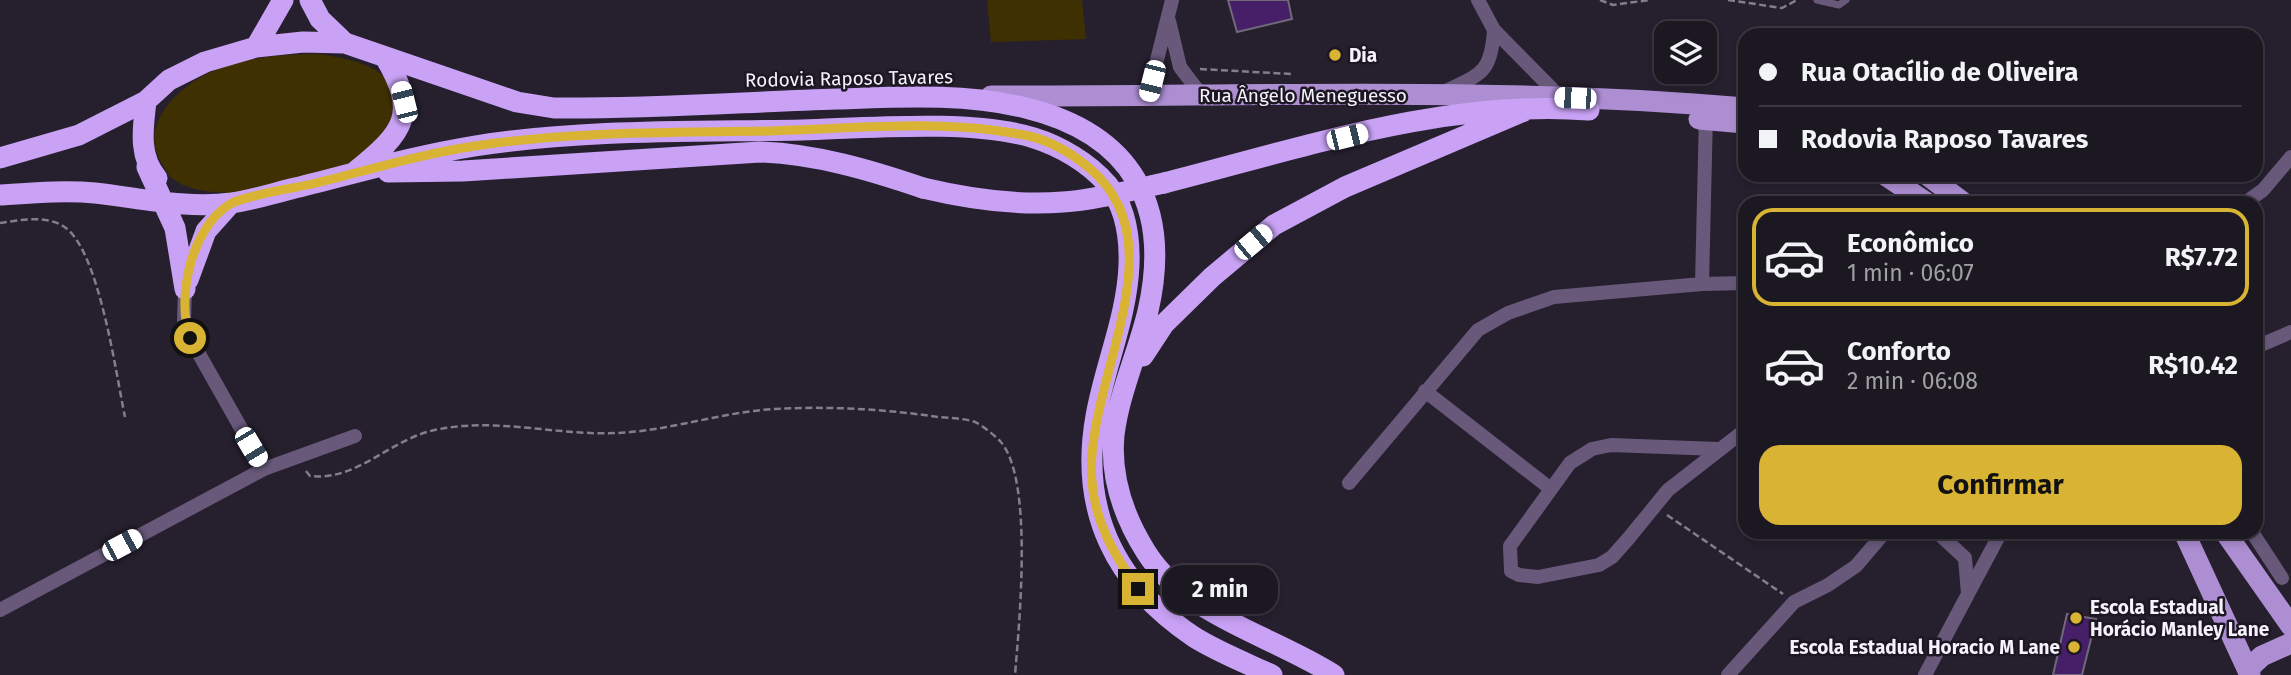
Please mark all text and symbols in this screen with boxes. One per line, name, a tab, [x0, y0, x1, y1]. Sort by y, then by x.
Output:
map controls	[1654, 21, 1717, 84]
button: layers	[1654, 21, 1717, 84]
place label: Dia	[1349, 44, 1377, 67]
marker: Dia	[1327, 47, 1343, 63]
text: Rua Otacílio de Oliveira	[1801, 57, 2079, 88]
car	[1137, 58, 1168, 104]
street label: Rodovia Raposo Tavares	[745, 65, 953, 92]
car	[389, 79, 420, 125]
street label: Rua Ângelo Meneguesso	[1199, 84, 1407, 107]
car	[1554, 87, 1597, 109]
car	[1325, 122, 1370, 152]
text: Rodovia Raposo Tavares	[1801, 124, 2088, 155]
car	[1231, 220, 1276, 264]
icon: car	[1763, 226, 1826, 289]
text: Econômico	[1847, 228, 1974, 259]
text: R$7.72	[2165, 242, 2238, 273]
text: 1 min · 06:07	[1847, 259, 1974, 287]
route start	[174, 322, 206, 354]
icon: car	[1763, 334, 1826, 397]
text: Conforto	[1847, 336, 1951, 367]
text: R$10.42	[2148, 350, 2238, 381]
text: 2 min · 06:08	[1847, 367, 1978, 395]
car	[232, 424, 271, 470]
button: Confirmar	[1759, 445, 2242, 525]
car	[99, 526, 146, 564]
callout: 2 min	[1162, 564, 1278, 614]
route end	[1122, 573, 1154, 605]
text: 2 min	[1192, 575, 1248, 603]
place label: Escola Estadual Horácio Manley Lane	[2090, 596, 2269, 641]
marker: Escola Estadual Horácio Manley Lane	[2068, 610, 2084, 626]
place label: Escola Estadual Horacio M Lane	[1789, 636, 2060, 659]
marker: Escola Estadual Horacio M Lane	[2066, 639, 2082, 655]

